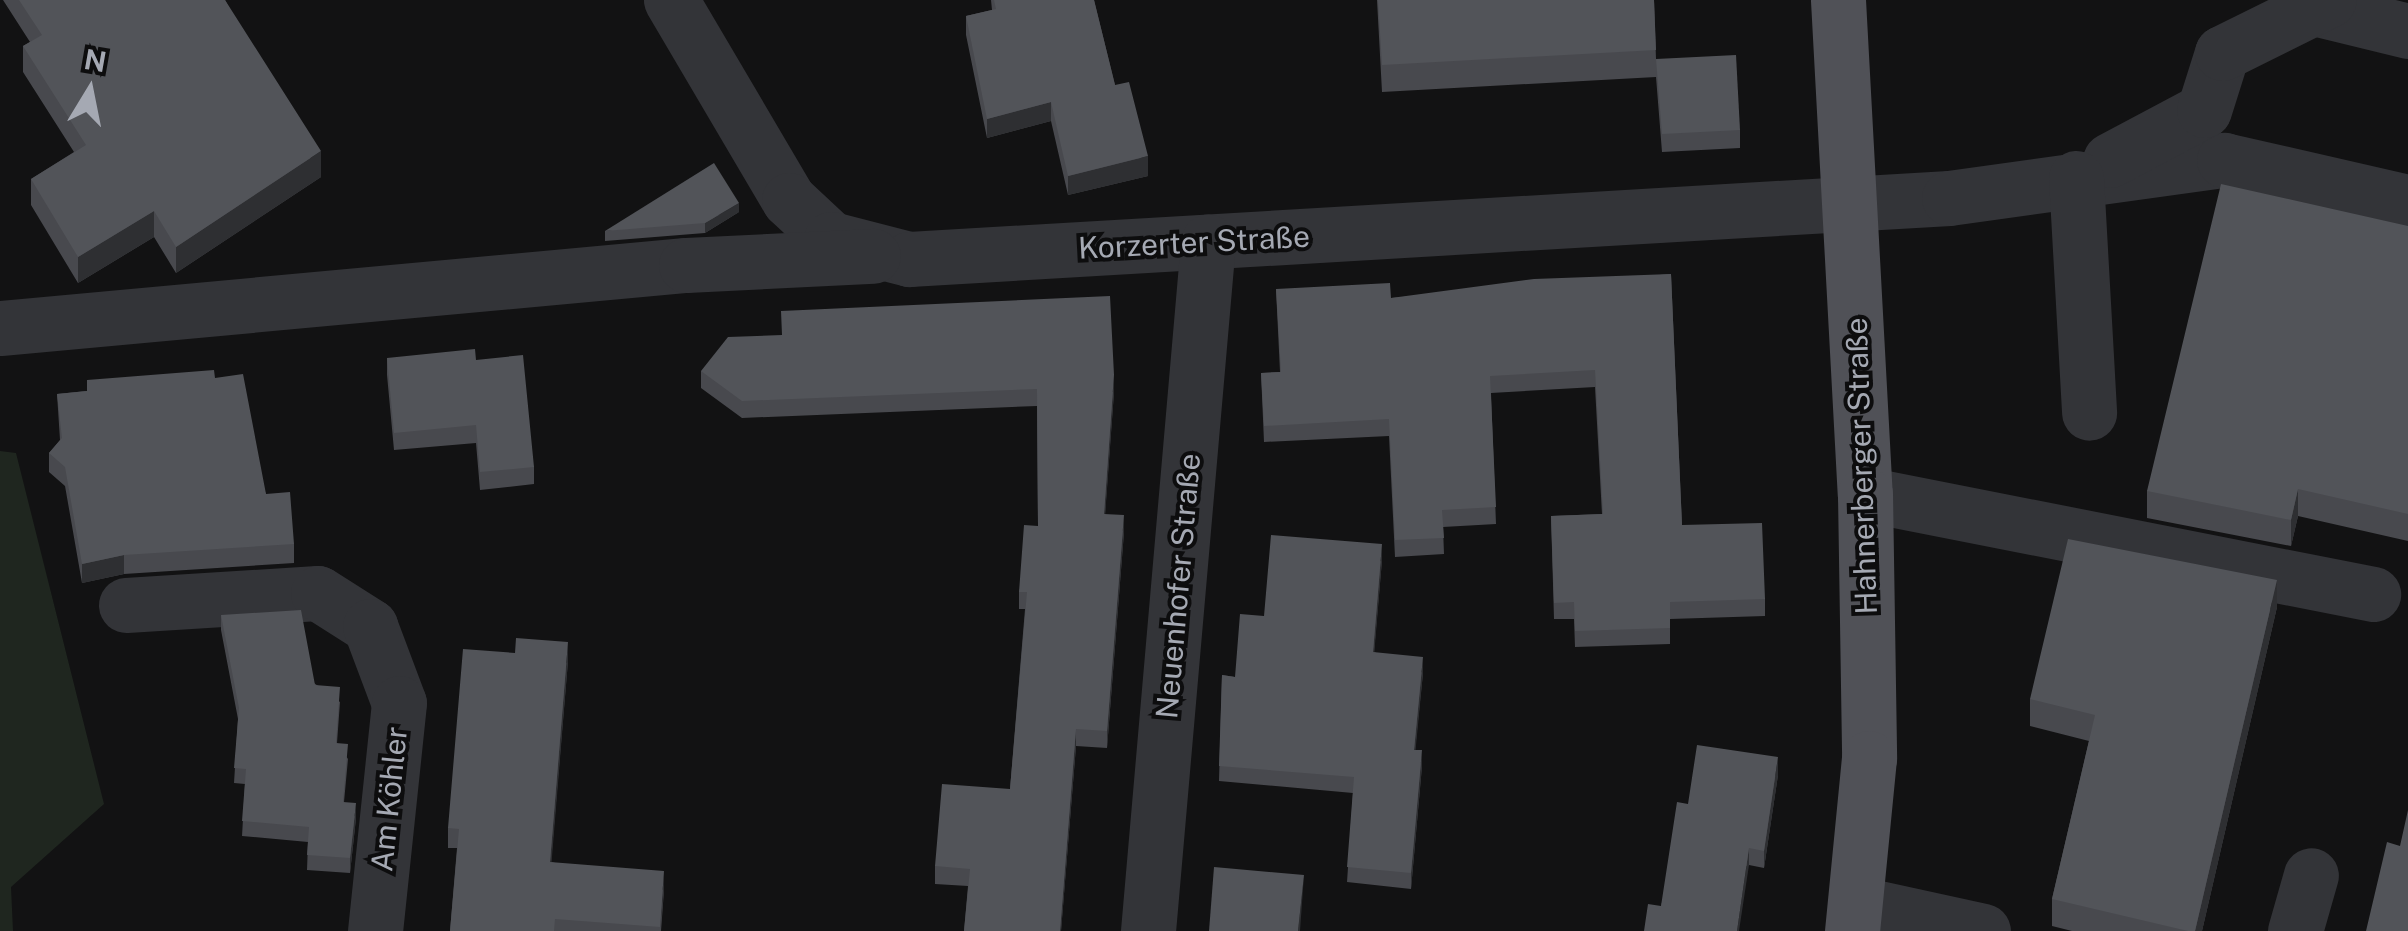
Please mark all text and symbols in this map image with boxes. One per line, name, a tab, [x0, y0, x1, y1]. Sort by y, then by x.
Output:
north arrow	[40, 40, 140, 140]
text: N	[82, 42, 109, 78]
street label: Korzerter Straße	[1077, 218, 1311, 266]
street label: Hahnerberger Straße	[1838, 317, 1884, 615]
street label: Neuenhofer Straße	[1148, 452, 1208, 720]
street label: Am Köhler	[363, 725, 415, 873]

